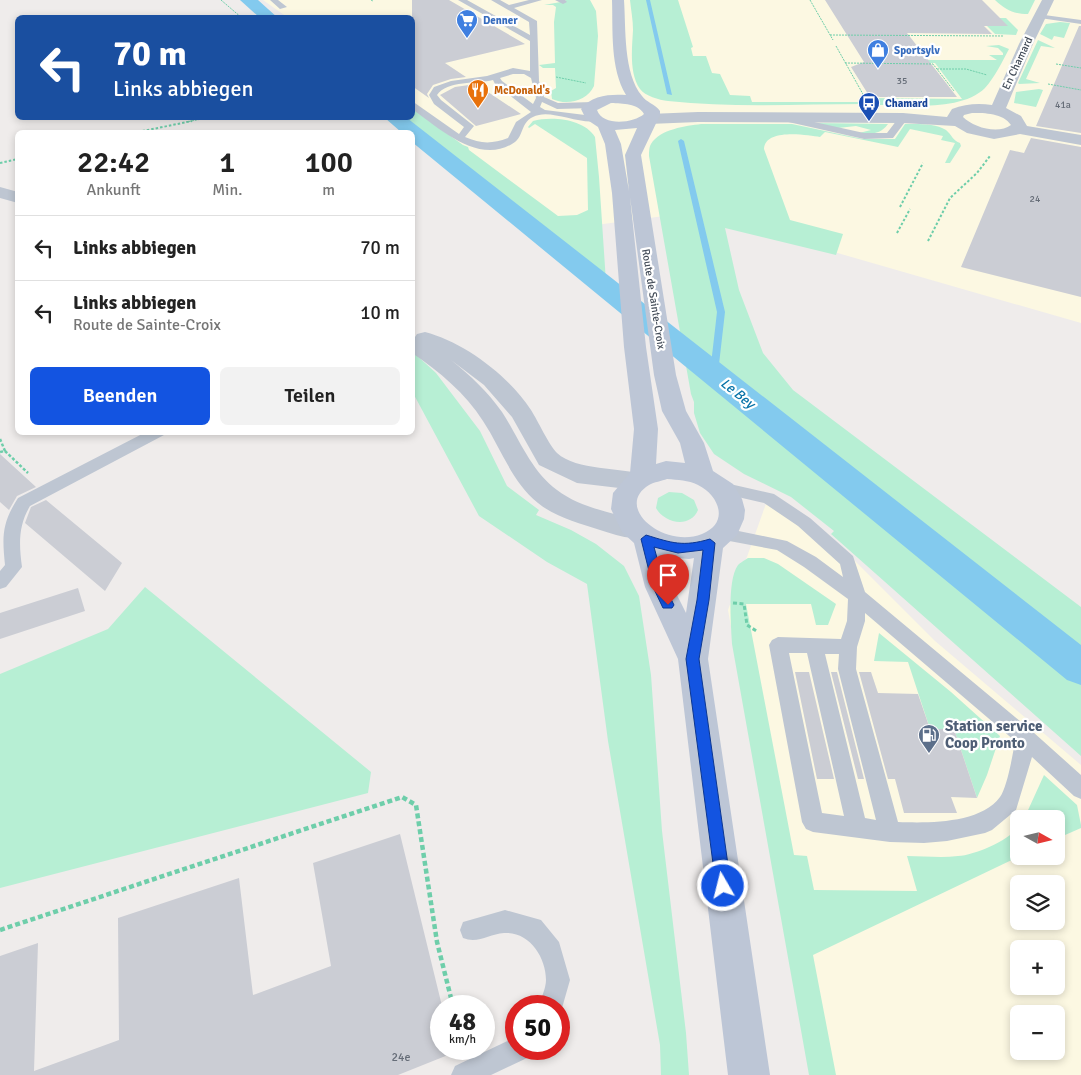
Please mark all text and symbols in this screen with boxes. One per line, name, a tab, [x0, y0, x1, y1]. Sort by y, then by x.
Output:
supermarket icon: Denner	[455, 8, 479, 39]
place label: Denner	[483, 14, 518, 27]
text: 70 m	[113, 32, 187, 75]
street label: En Chamard	[1000, 34, 1035, 92]
icon: left	[30, 35, 95, 100]
shop icon: Sportsylv	[866, 38, 890, 69]
place label: Sportsylv	[894, 44, 940, 57]
text: Links abbiegen	[113, 75, 254, 102]
house number: 35	[897, 75, 907, 87]
restaurant icon: McDonald's	[466, 78, 490, 109]
place label: McDonald's	[494, 84, 550, 97]
bus stop icon: Chamard	[857, 91, 881, 122]
place label: Chamard	[885, 97, 928, 110]
house number: 41a	[1055, 99, 1071, 111]
text: 22:42	[77, 144, 150, 181]
text: 1	[219, 144, 235, 181]
text: 100	[304, 144, 353, 181]
text: Ankunft	[87, 180, 141, 200]
text: Min.	[212, 180, 242, 200]
text: m	[322, 180, 335, 200]
house number: 24	[1030, 193, 1041, 205]
icon: left	[30, 234, 58, 262]
text: Links abbiegen	[73, 236, 196, 260]
text: 70 m	[360, 236, 400, 260]
street label: Route de Sainte-Croix	[639, 248, 668, 350]
text: Links abbiegen	[73, 291, 196, 315]
icon: left	[30, 299, 58, 327]
text: 10 m	[360, 301, 400, 325]
text: Route de Sainte-Croix	[73, 315, 221, 335]
button: Beenden	[30, 367, 210, 425]
button: Teilen	[220, 367, 400, 425]
water label: Le Bey	[717, 375, 760, 414]
pin	[647, 554, 689, 605]
icon: arrive	[654, 561, 682, 589]
place label: Station service Coop Pronto	[945, 717, 1042, 752]
fuel station icon: Station service Coop Pronto	[917, 723, 941, 754]
north arrow	[1010, 810, 1065, 865]
map controls	[1010, 810, 1065, 1060]
position arrow	[696, 859, 748, 911]
button: layers	[1010, 875, 1065, 930]
button: +	[1010, 940, 1065, 995]
speed limit sign: 50	[505, 995, 570, 1060]
button: −	[1010, 1005, 1065, 1060]
text: 48	[449, 1006, 476, 1037]
text: km/h	[449, 1032, 476, 1047]
house number: 24e	[392, 1050, 410, 1065]

